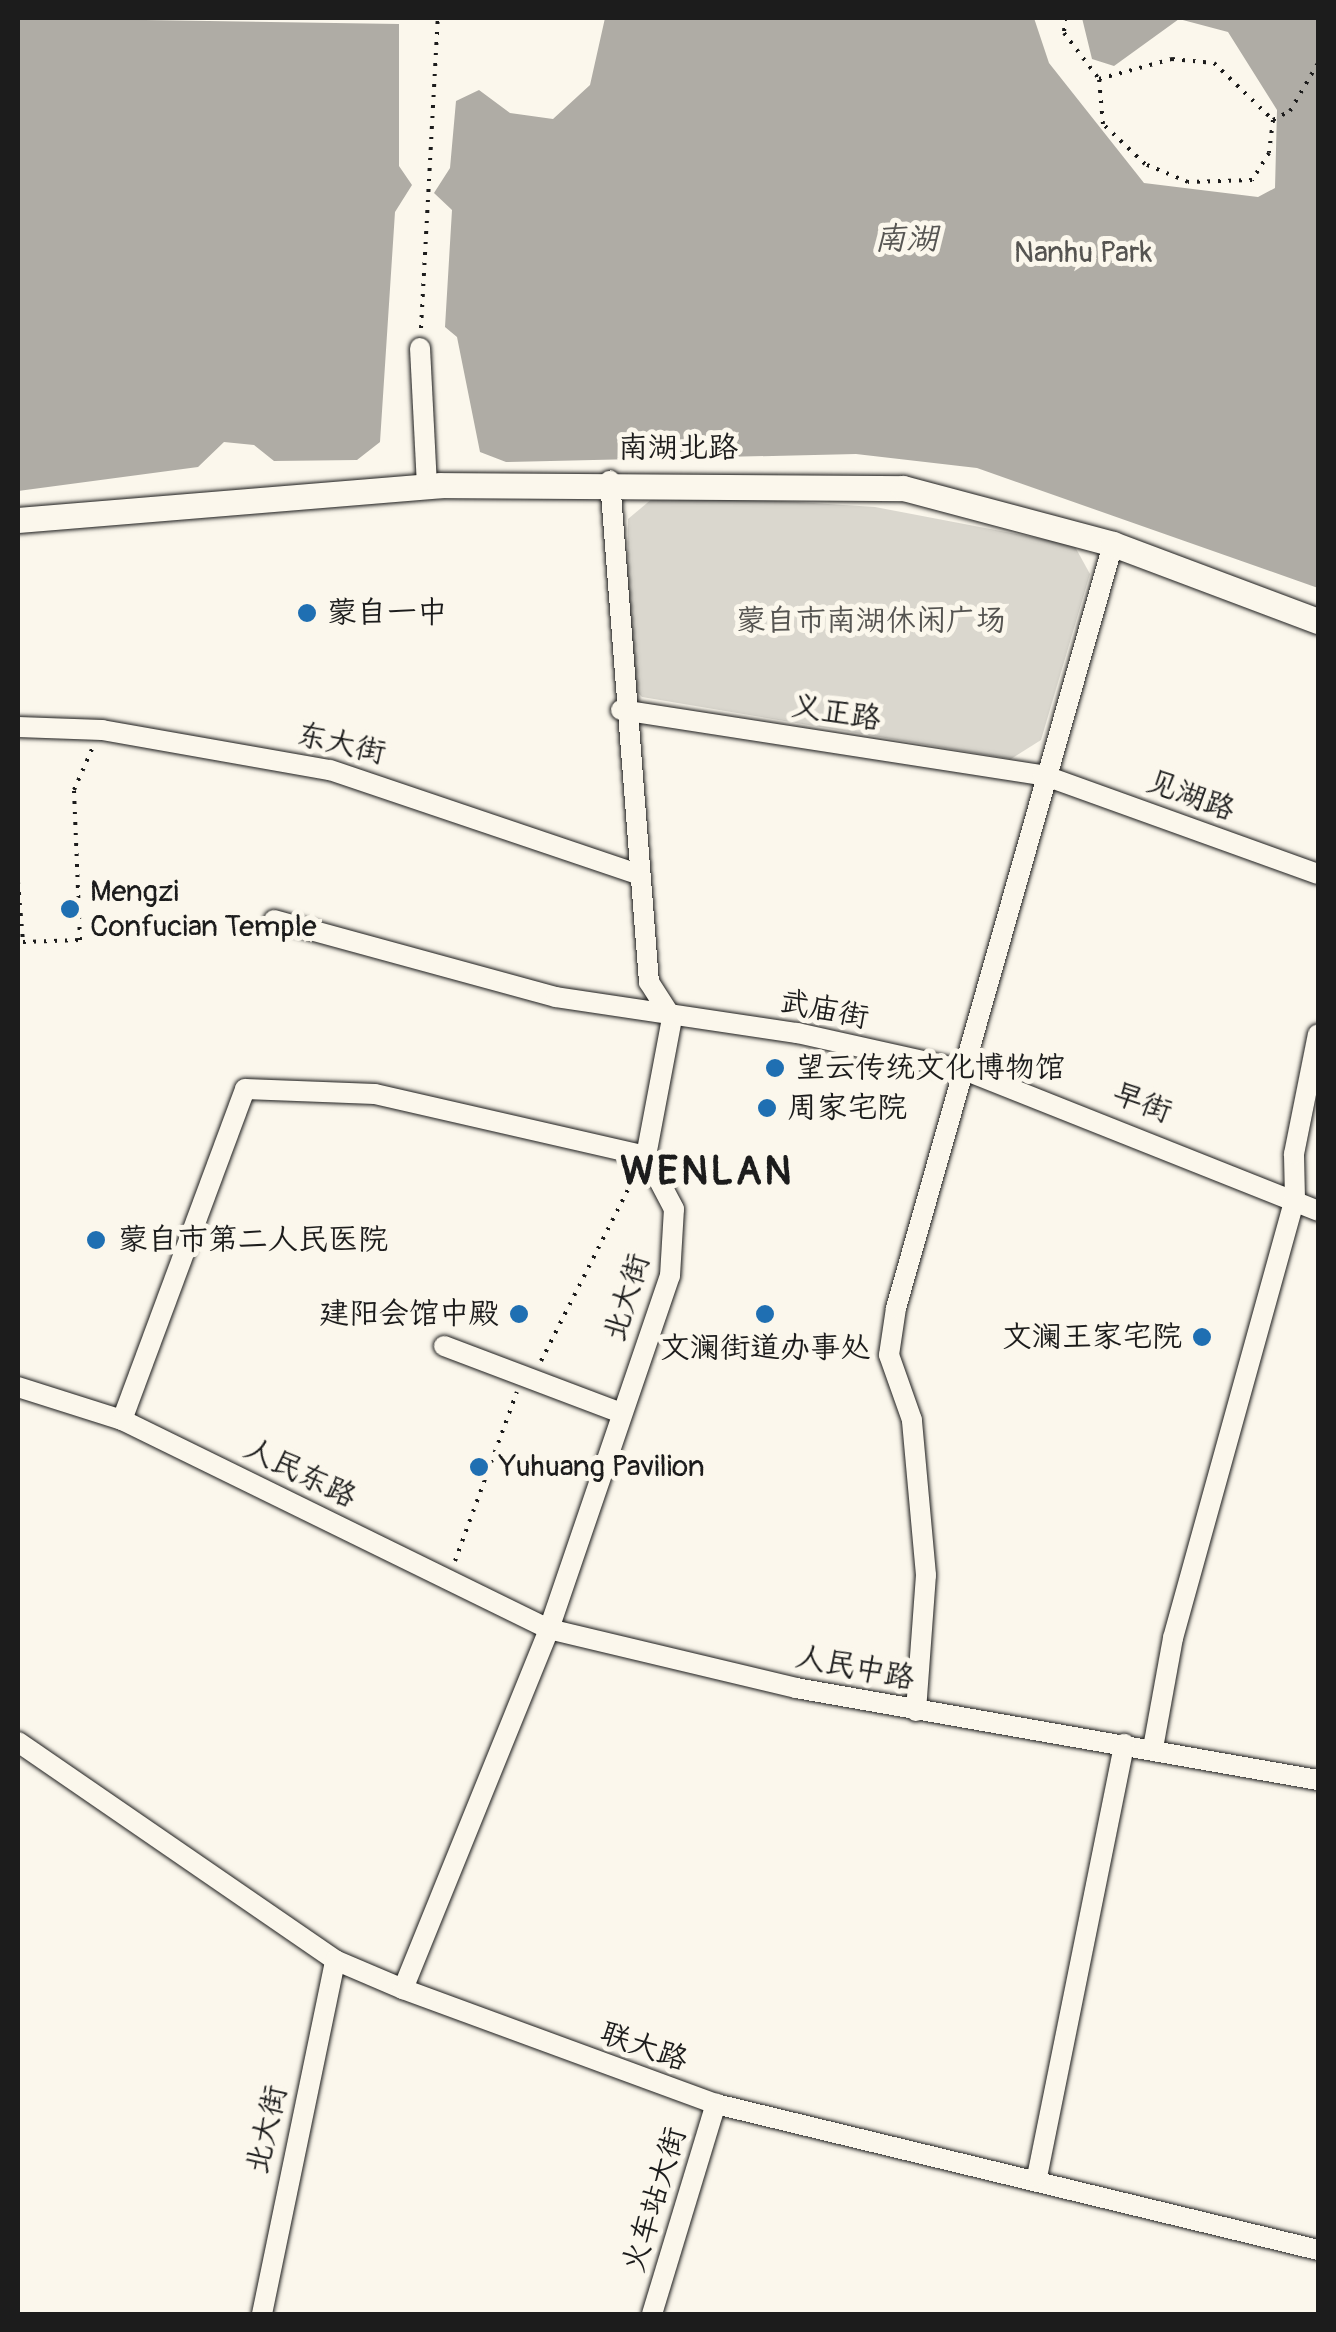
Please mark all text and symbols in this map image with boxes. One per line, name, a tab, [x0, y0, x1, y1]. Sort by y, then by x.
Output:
water label: 南湖	[874, 220, 938, 258]
park label: Nanhu Park	[1014, 235, 1152, 271]
street label: 南湖北路	[618, 430, 738, 466]
place label: 蒙自一中	[327, 595, 447, 631]
marker: 蒙自一中	[296, 602, 318, 624]
park label: 蒙自市南湖休闲广场	[736, 603, 1006, 639]
street label: 义正路	[789, 688, 883, 738]
street label: 东大街	[293, 716, 389, 772]
street label: 见湖路	[1143, 764, 1239, 828]
place label: Mengzi Confucian Temple	[90, 874, 317, 944]
marker: Mengzi Confucian Temple	[59, 898, 81, 920]
street label: 武庙街	[776, 984, 872, 1036]
place label: 望云传统文化博物馆	[795, 1050, 1065, 1086]
marker: 望云传统文化博物馆	[764, 1057, 786, 1079]
street label: 早街	[1108, 1075, 1176, 1131]
place label: 周家宅院	[787, 1090, 907, 1126]
marker: 周家宅院	[756, 1097, 778, 1119]
district label: WENLAN	[620, 1148, 794, 1196]
place label: 蒙自市第二人民医院	[118, 1222, 388, 1258]
marker: 蒙自市第二人民医院	[83, 1227, 109, 1253]
street label: 北大街	[597, 1250, 657, 1346]
place label: 建阳会馆中殿	[319, 1296, 499, 1332]
marker: 建阳会馆中殿	[508, 1303, 530, 1325]
marker: 文澜街道办事处	[754, 1303, 776, 1325]
place label: 文澜王家宅院	[1002, 1319, 1182, 1355]
marker: 文澜王家宅院	[1191, 1326, 1213, 1348]
place label: 文澜街道办事处	[660, 1330, 870, 1366]
street label: 人民东路	[238, 1431, 362, 1515]
place label: Yuhuang Pavilion	[499, 1449, 705, 1485]
marker: Yuhuang Pavilion	[468, 1456, 490, 1478]
street label: 人民中路	[793, 1639, 917, 1697]
street label: 联大路	[596, 2015, 692, 2079]
street label: 北大街	[239, 2082, 295, 2178]
street label: 火车站大街	[616, 2123, 694, 2277]

